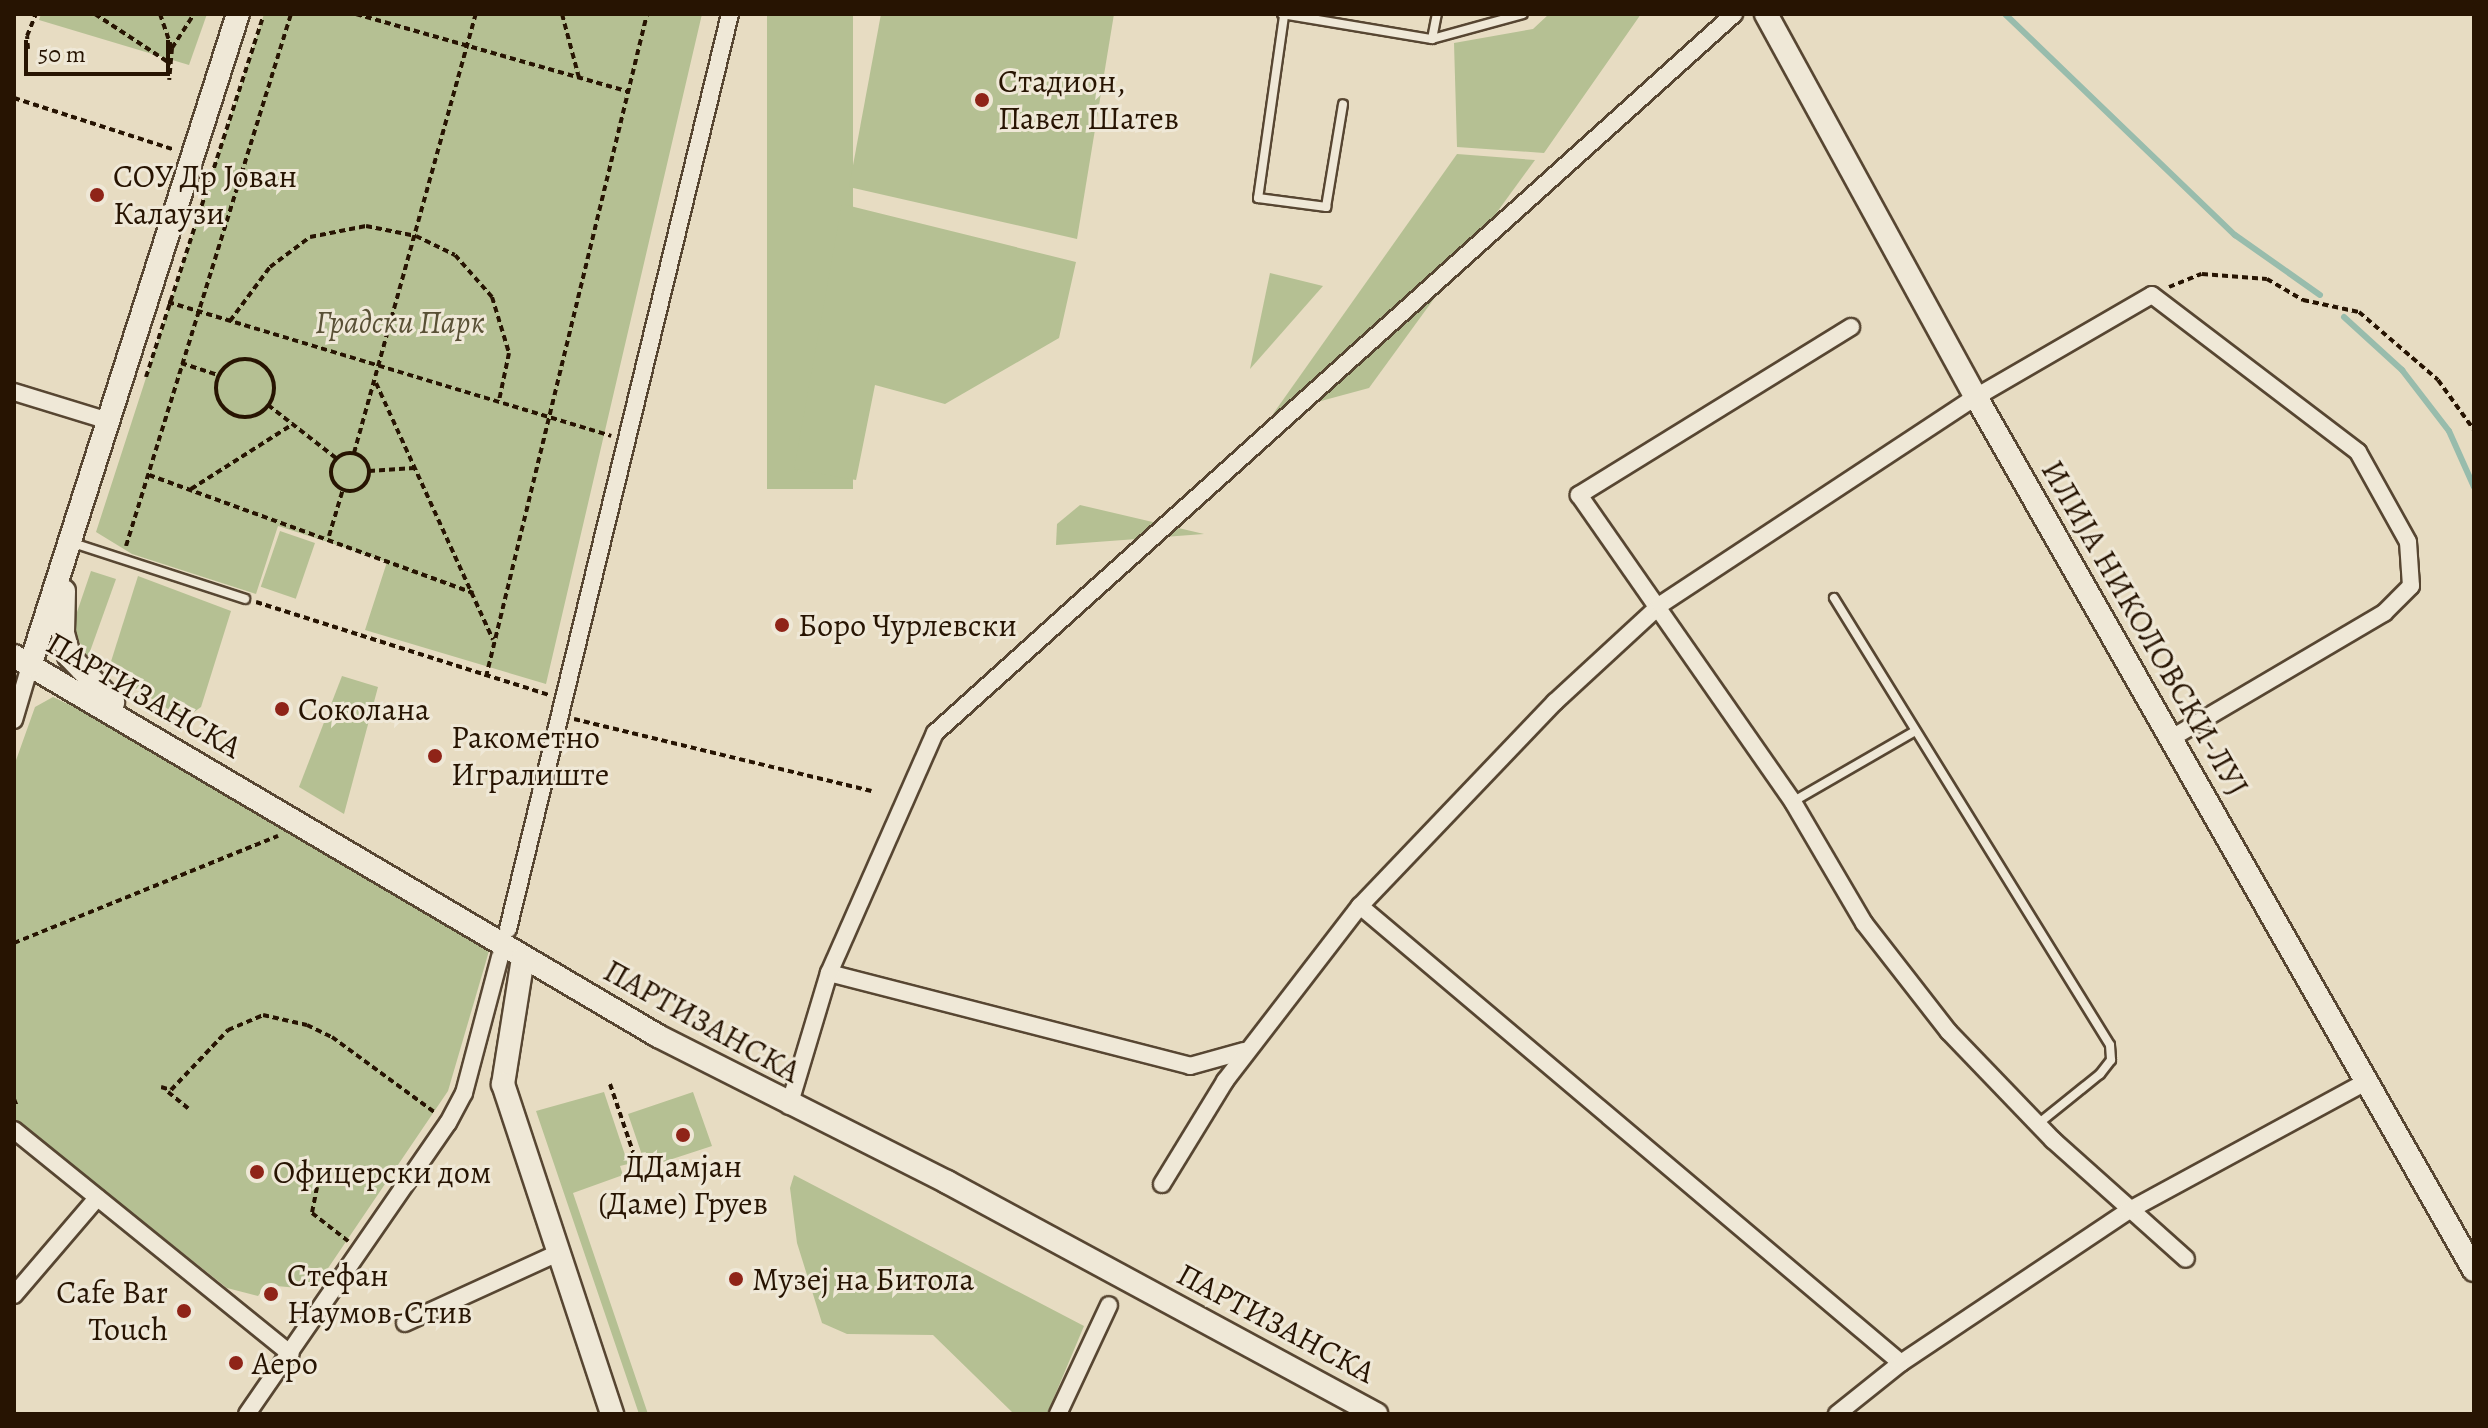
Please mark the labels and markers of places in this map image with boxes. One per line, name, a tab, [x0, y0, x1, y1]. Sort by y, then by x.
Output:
place label: Стадион, Павел Шатев	[998, 63, 1179, 138]
marker: Стадион, Павел Шатев	[973, 91, 991, 109]
place label: СОУ Др Јован Калаузи	[113, 158, 297, 233]
marker: СОУ Др Јован Калаузи	[88, 186, 106, 204]
place label: Боро Чурлевски	[798, 606, 1017, 644]
marker: Боро Чурлевски	[773, 616, 791, 634]
place label: Соколана	[298, 690, 430, 728]
marker: Соколана	[273, 700, 291, 718]
place label: Ракометно Игралиште	[451, 719, 609, 794]
marker: Ракометно Игралиште	[426, 747, 444, 765]
marker: ДДамјан (Даме) Груев	[674, 1126, 692, 1144]
place label: ДДамјан (Даме) Груев	[598, 1148, 768, 1223]
place label: Офицерски дом	[273, 1153, 491, 1191]
marker: Офицерски дом	[248, 1163, 266, 1181]
place label: Стефан Наумов-Стив	[287, 1257, 472, 1332]
place label: Музеј на Битола	[752, 1260, 974, 1298]
marker: Музеј на Битола	[727, 1270, 745, 1288]
place label: Cafe Bar Touch	[56, 1274, 168, 1349]
marker: Стефан Наумов-Стив	[262, 1285, 280, 1303]
marker: Cafe Bar Touch	[175, 1302, 193, 1320]
place label: Аеро	[252, 1344, 318, 1382]
marker: Аеро	[227, 1354, 245, 1372]

